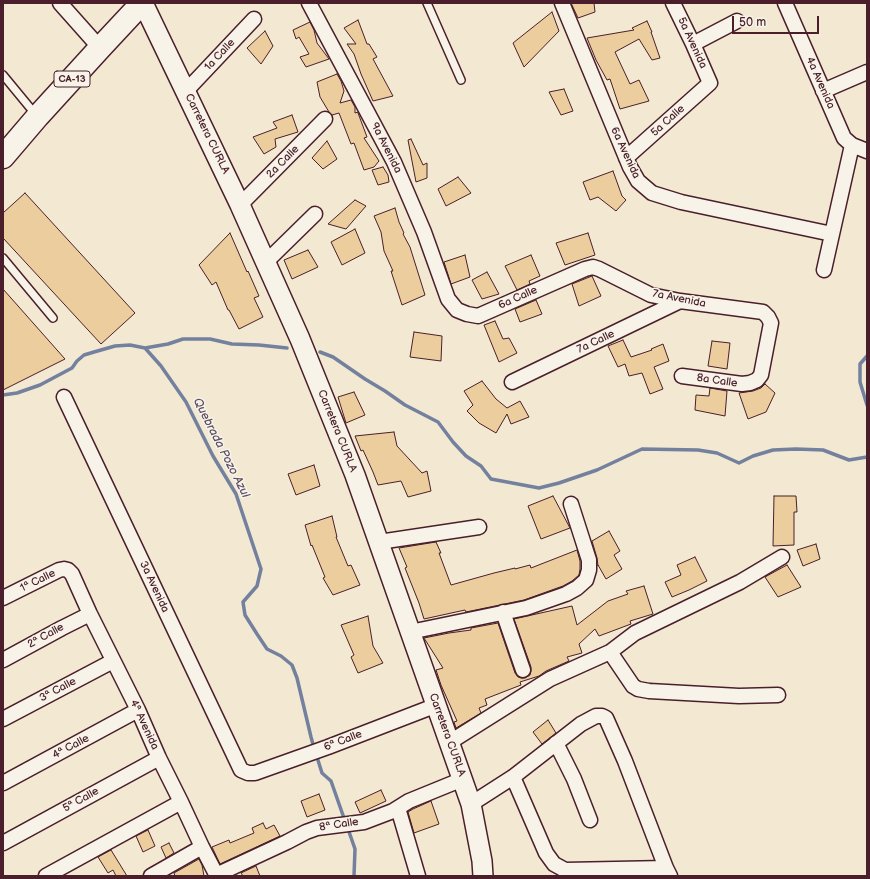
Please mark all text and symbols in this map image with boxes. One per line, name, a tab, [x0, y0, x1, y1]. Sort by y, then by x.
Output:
scale bar	[734, 8, 821, 34]
street label: 5a Avenida	[674, 15, 710, 71]
text: 50 m	[739, 15, 766, 30]
street label: 1a Calle	[202, 36, 238, 74]
street label: 4a Avenida	[803, 55, 837, 111]
road number: CA-13	[54, 71, 90, 87]
street label: Carretera CURLA	[182, 92, 232, 176]
street label: 5a Calle	[648, 102, 688, 140]
street label: 9a Avenida	[368, 121, 404, 175]
street label: 6a Avenida	[607, 125, 643, 181]
street label: 2a Calle	[264, 143, 302, 181]
street label: 6a Calle	[496, 284, 540, 312]
street label: 7a Avenida	[651, 287, 707, 311]
street label: 7a Calle	[575, 328, 617, 356]
street label: 8a Calle	[696, 372, 738, 390]
street label: Carretera CURLA	[314, 388, 360, 474]
water label: Quebrada Pozo Azul	[190, 396, 252, 500]
street label: 3a Avenida	[136, 559, 172, 615]
street label: 1ª Calle	[18, 567, 58, 595]
street label: 2ª Calle	[26, 621, 66, 651]
street label: 3ª Calle	[37, 675, 79, 705]
street label: Carretera CURLA	[426, 692, 468, 778]
street label: 4ª Avenida	[127, 698, 161, 752]
street label: 6ª Calle	[322, 728, 364, 754]
street label: 4ª Calle	[50, 732, 92, 762]
street label: 5ª Calle	[61, 785, 101, 815]
street label: 8ª Calle	[318, 815, 360, 835]

